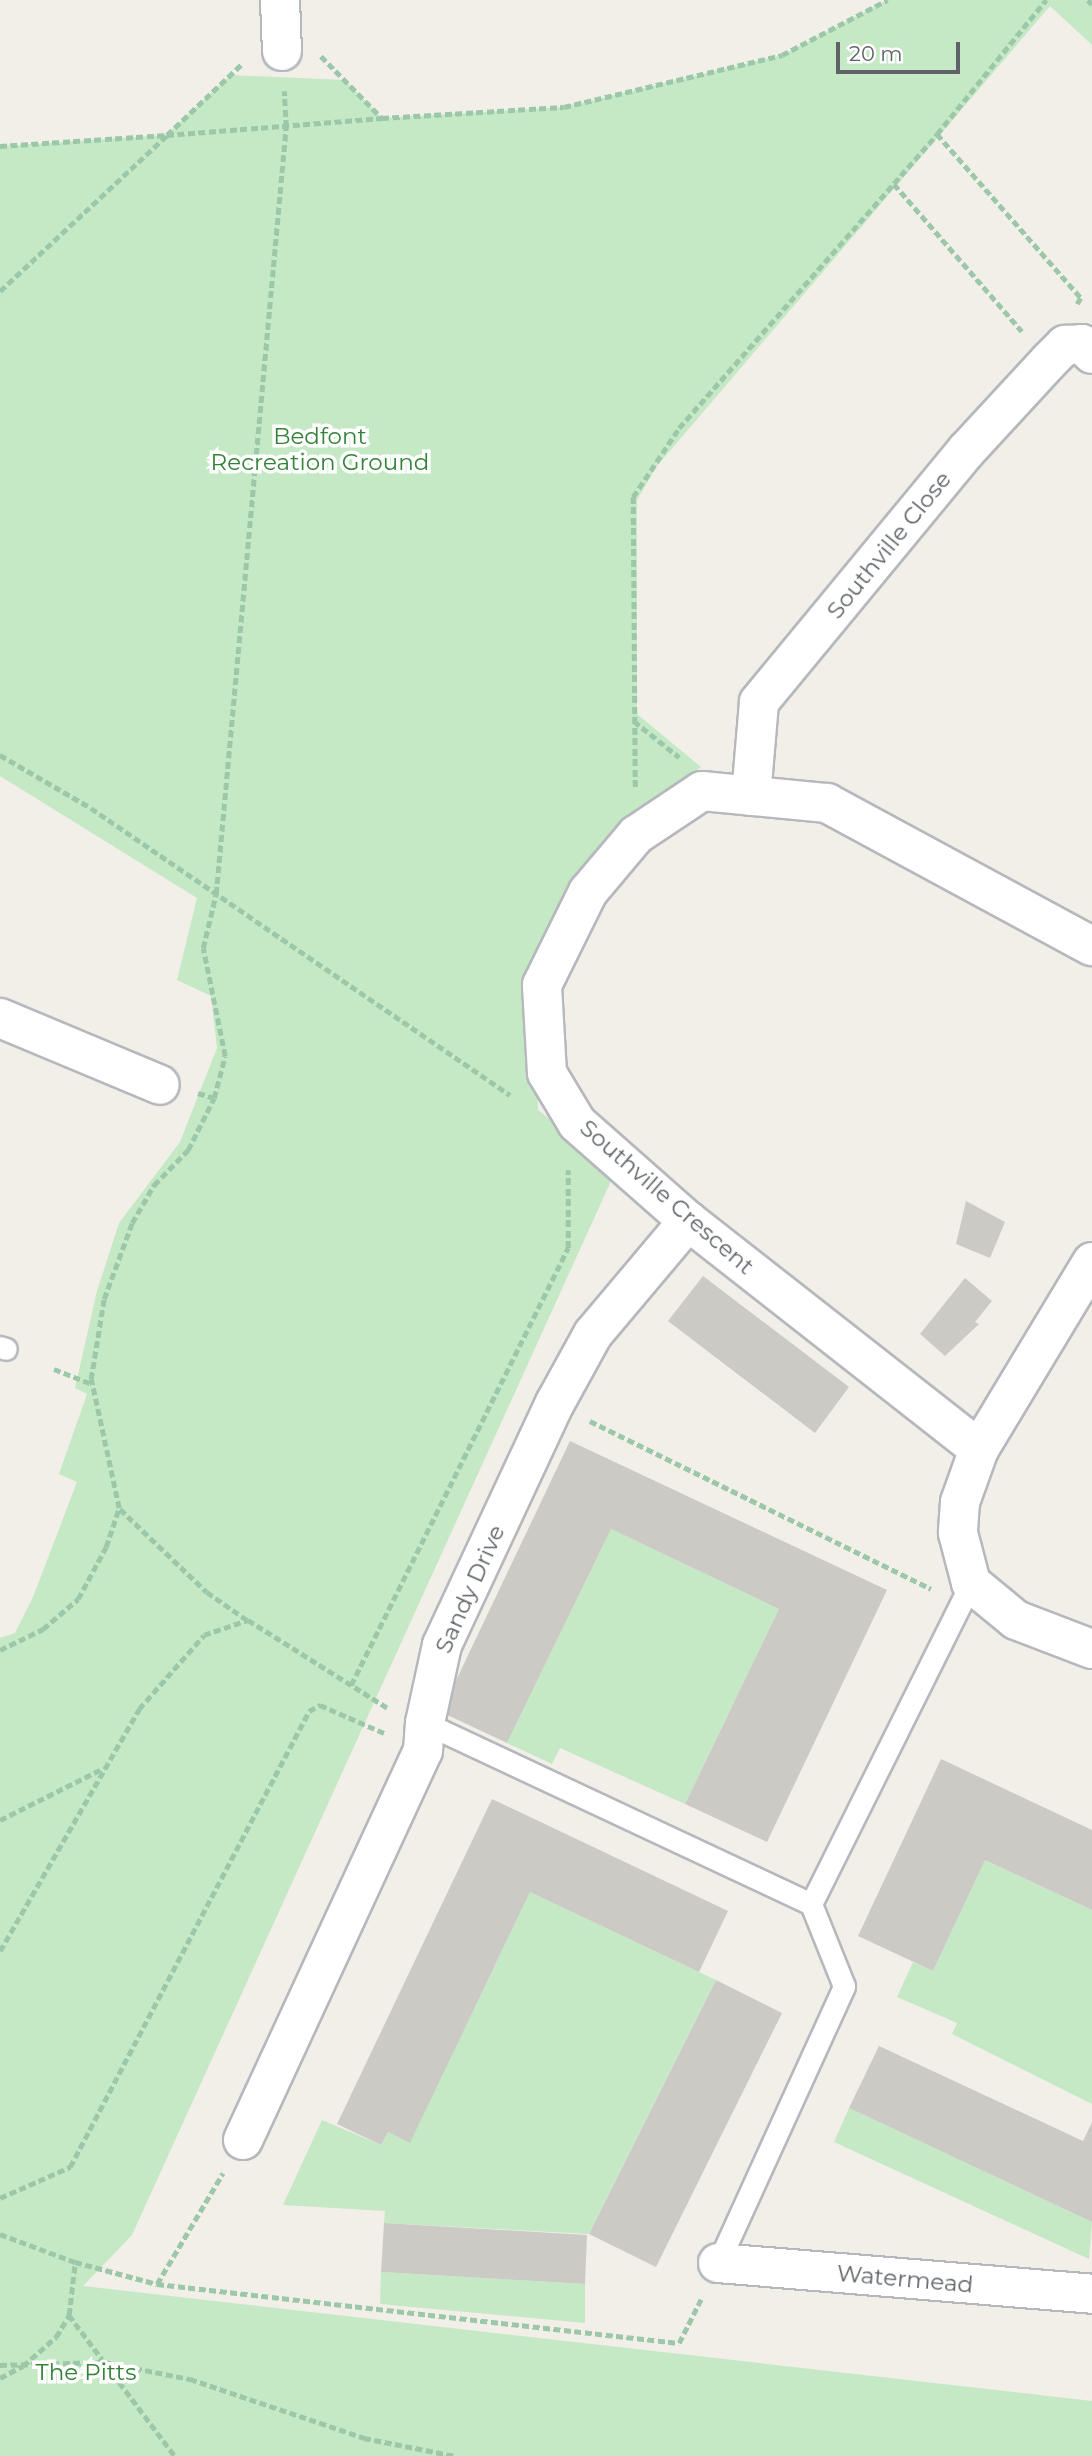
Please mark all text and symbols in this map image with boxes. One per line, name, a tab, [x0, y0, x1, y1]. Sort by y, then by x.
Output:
scale bar	[840, 28, 964, 72]
text: 20 m	[849, 41, 903, 66]
park label: Bedfont Recreation Ground	[211, 422, 429, 476]
street label: Southville Close	[821, 466, 957, 624]
street label: Southville Crescent	[574, 1114, 760, 1280]
street label: Sandy Drive	[429, 1521, 511, 1657]
street label: Watermead	[836, 2259, 974, 2299]
park label: The Pitts	[36, 2358, 136, 2386]

